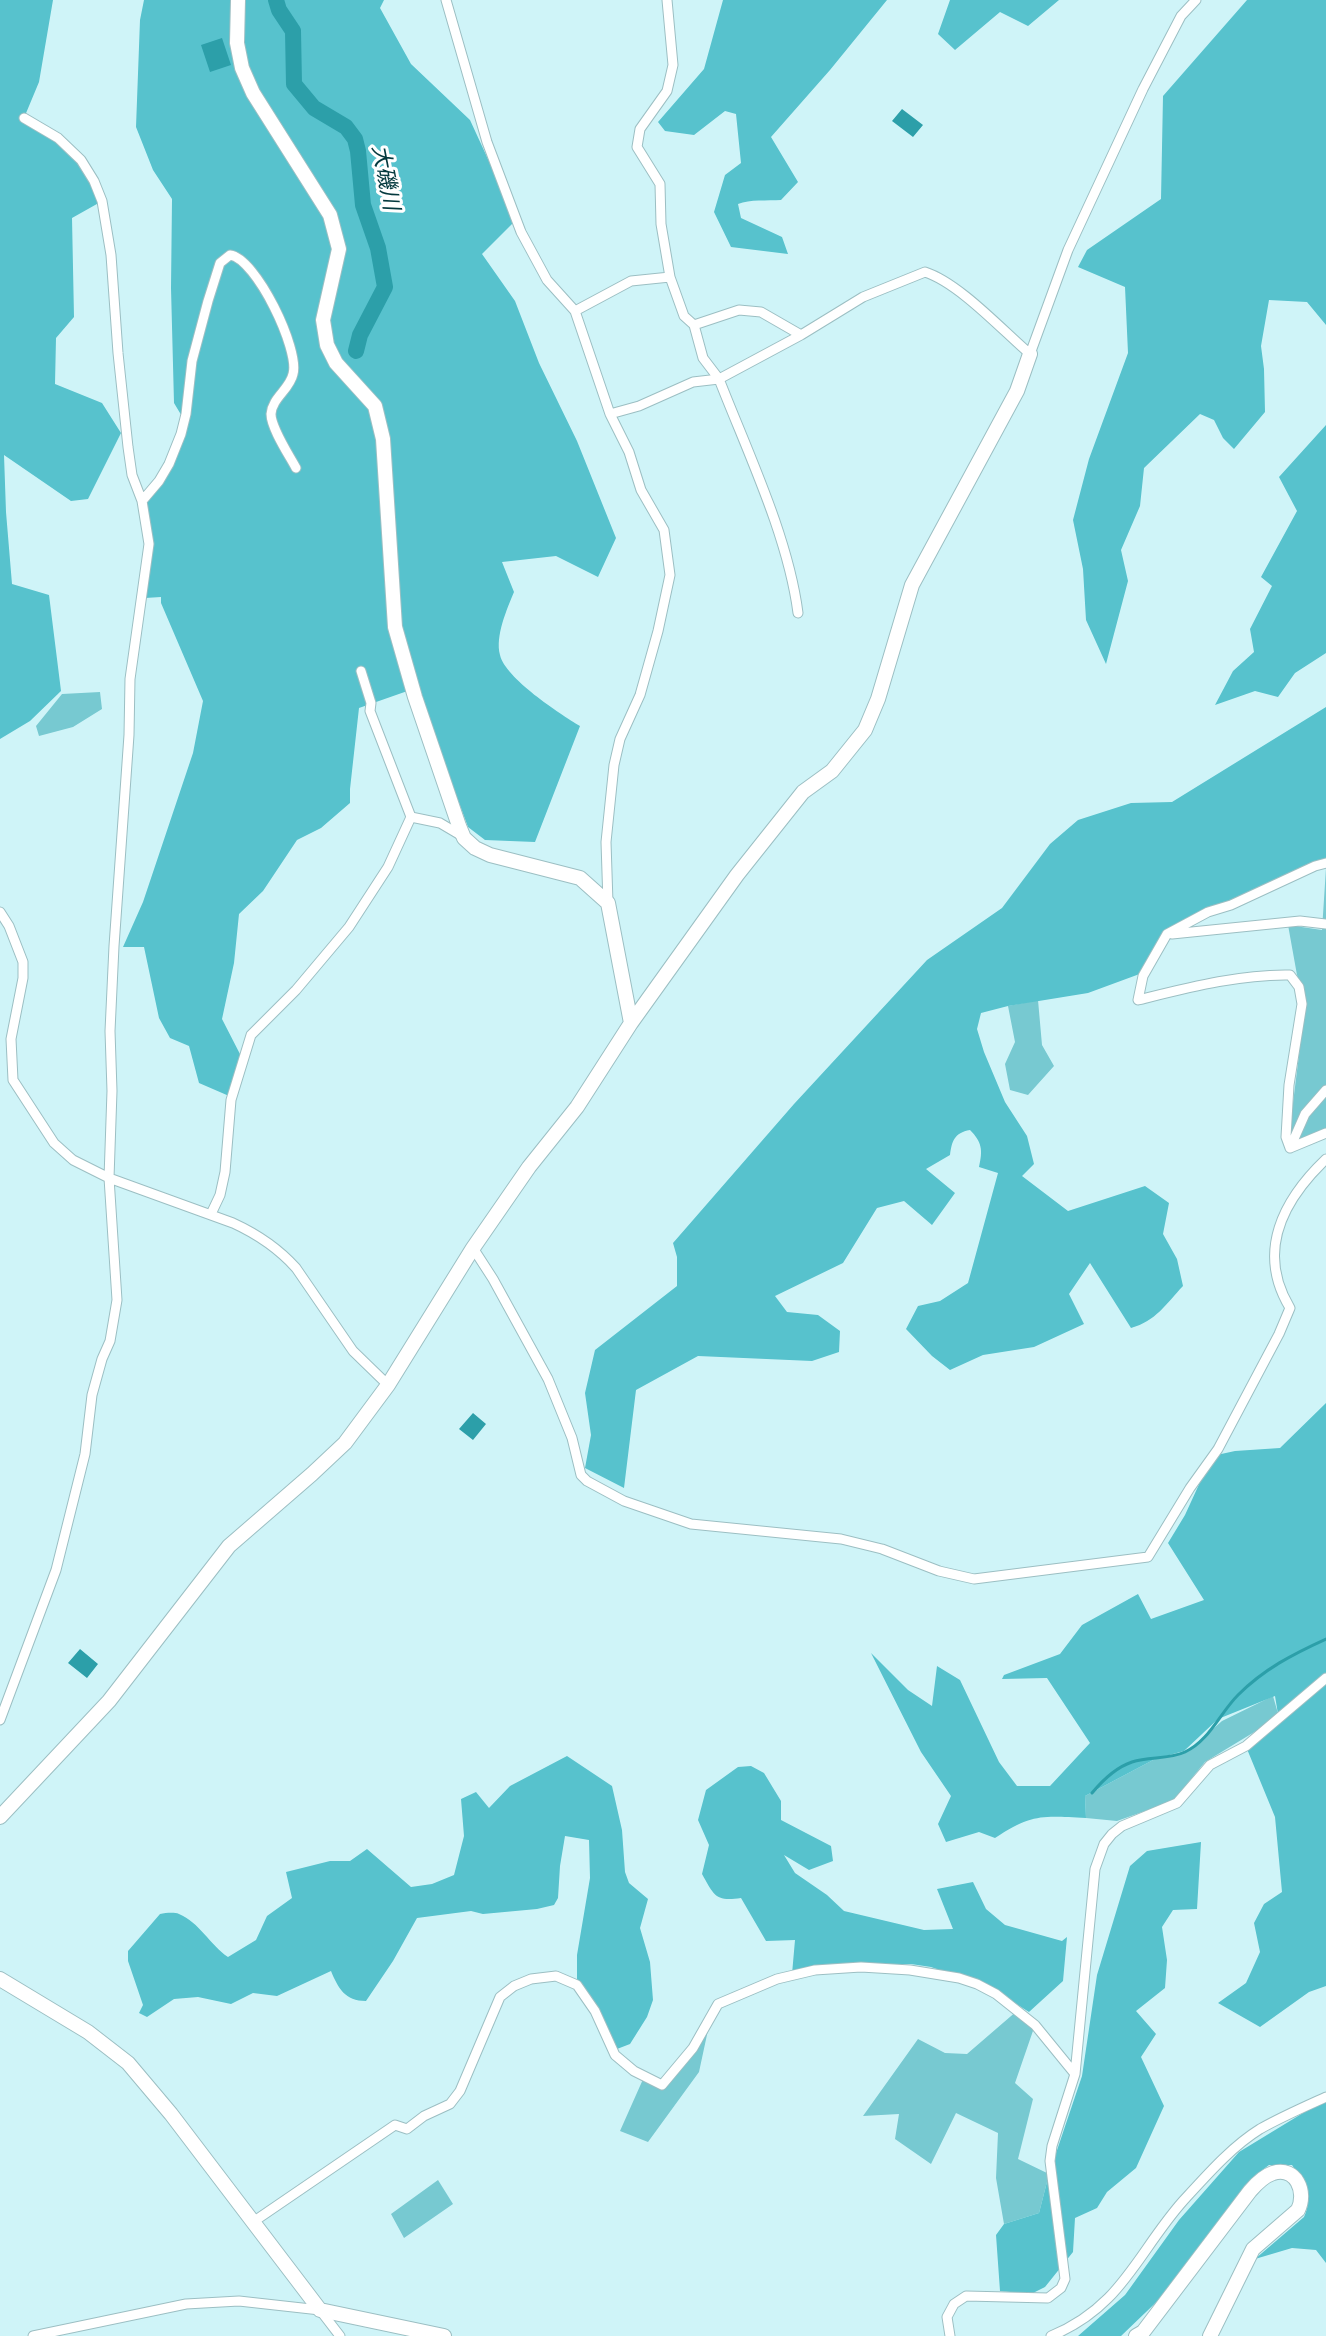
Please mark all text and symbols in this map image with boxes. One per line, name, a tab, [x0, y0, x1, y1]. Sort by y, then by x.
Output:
water label: 大磯川	[364, 143, 402, 213]

